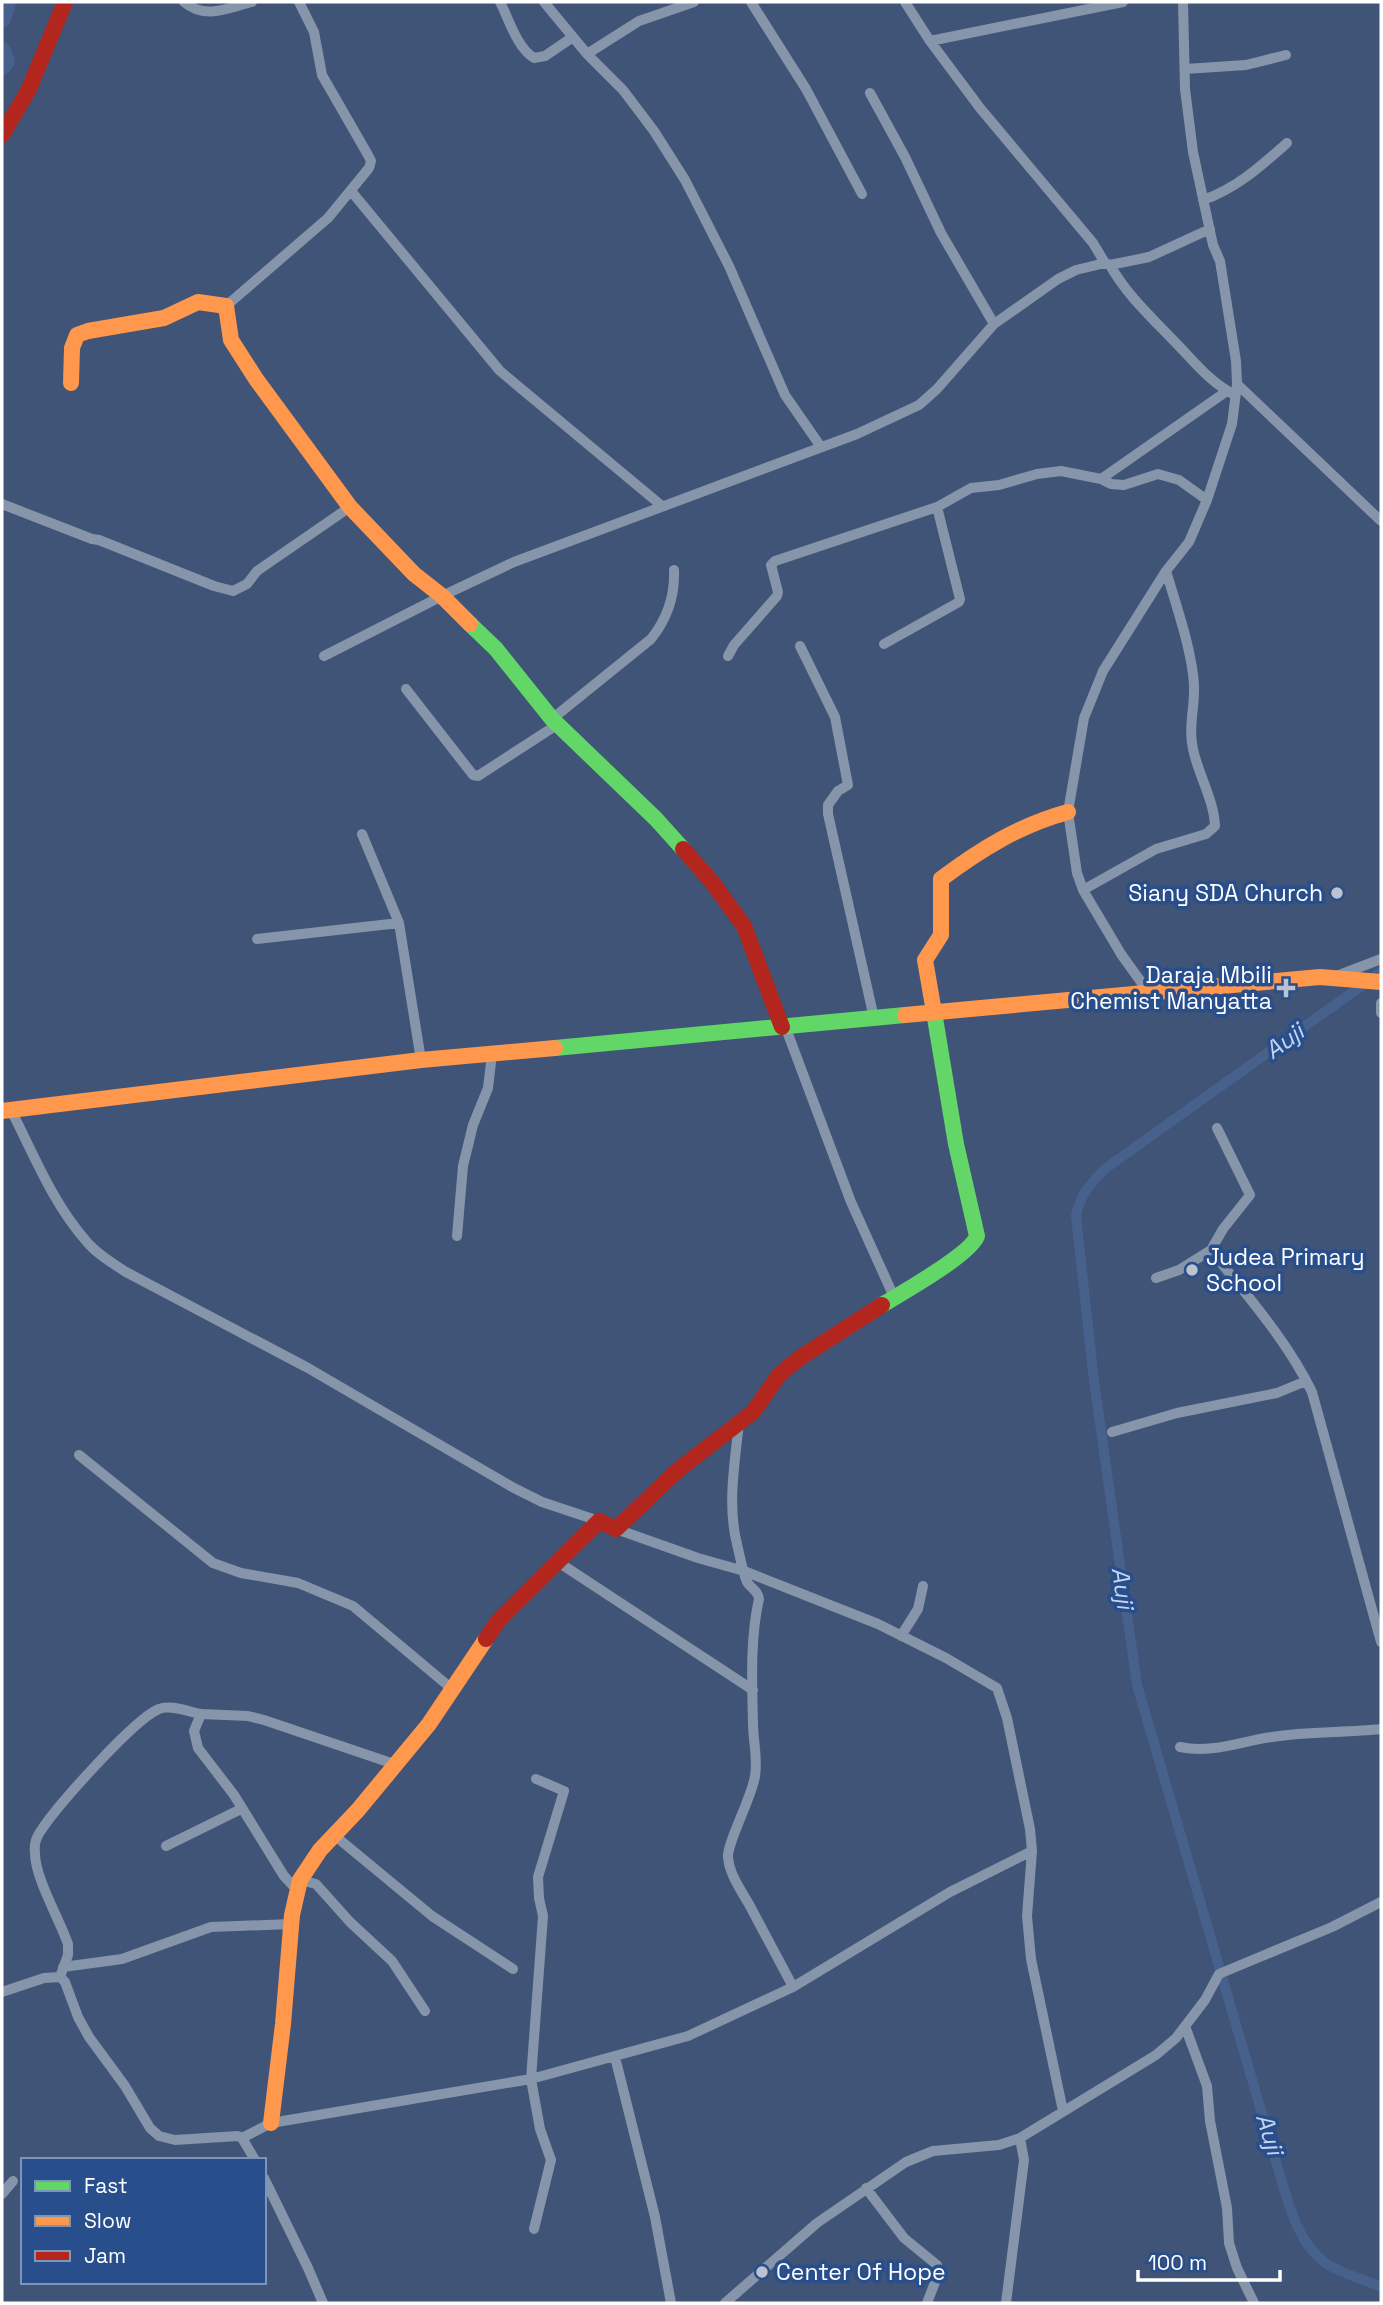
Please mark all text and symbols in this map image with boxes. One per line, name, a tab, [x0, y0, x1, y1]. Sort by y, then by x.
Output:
place label: Siany SDA Church	[1128, 878, 1323, 908]
marker: Siany SDA Church	[1329, 885, 1345, 901]
place label: Daraja Mbili Chemist Manyatta	[1070, 960, 1272, 1016]
marker: Daraja Mbili Chemist Manyatta	[1278, 980, 1294, 996]
water label: Auji	[1258, 1014, 1312, 1066]
place label: Judea Primary School	[1206, 1242, 1365, 1298]
marker: Judea Primary School	[1184, 1262, 1200, 1278]
water label: Auji	[1105, 1565, 1142, 1614]
water label: Auji	[1249, 2110, 1292, 2161]
legend	[21, 2158, 266, 2284]
text: Fast	[84, 2172, 128, 2199]
text: Slow	[84, 2207, 132, 2234]
scale bar	[1138, 2238, 1280, 2282]
text: Jam	[84, 2242, 126, 2269]
text: 100 m	[1148, 2249, 1207, 2276]
place label: Center Of Hope	[776, 2257, 946, 2287]
marker: Center Of Hope	[754, 2264, 770, 2280]

